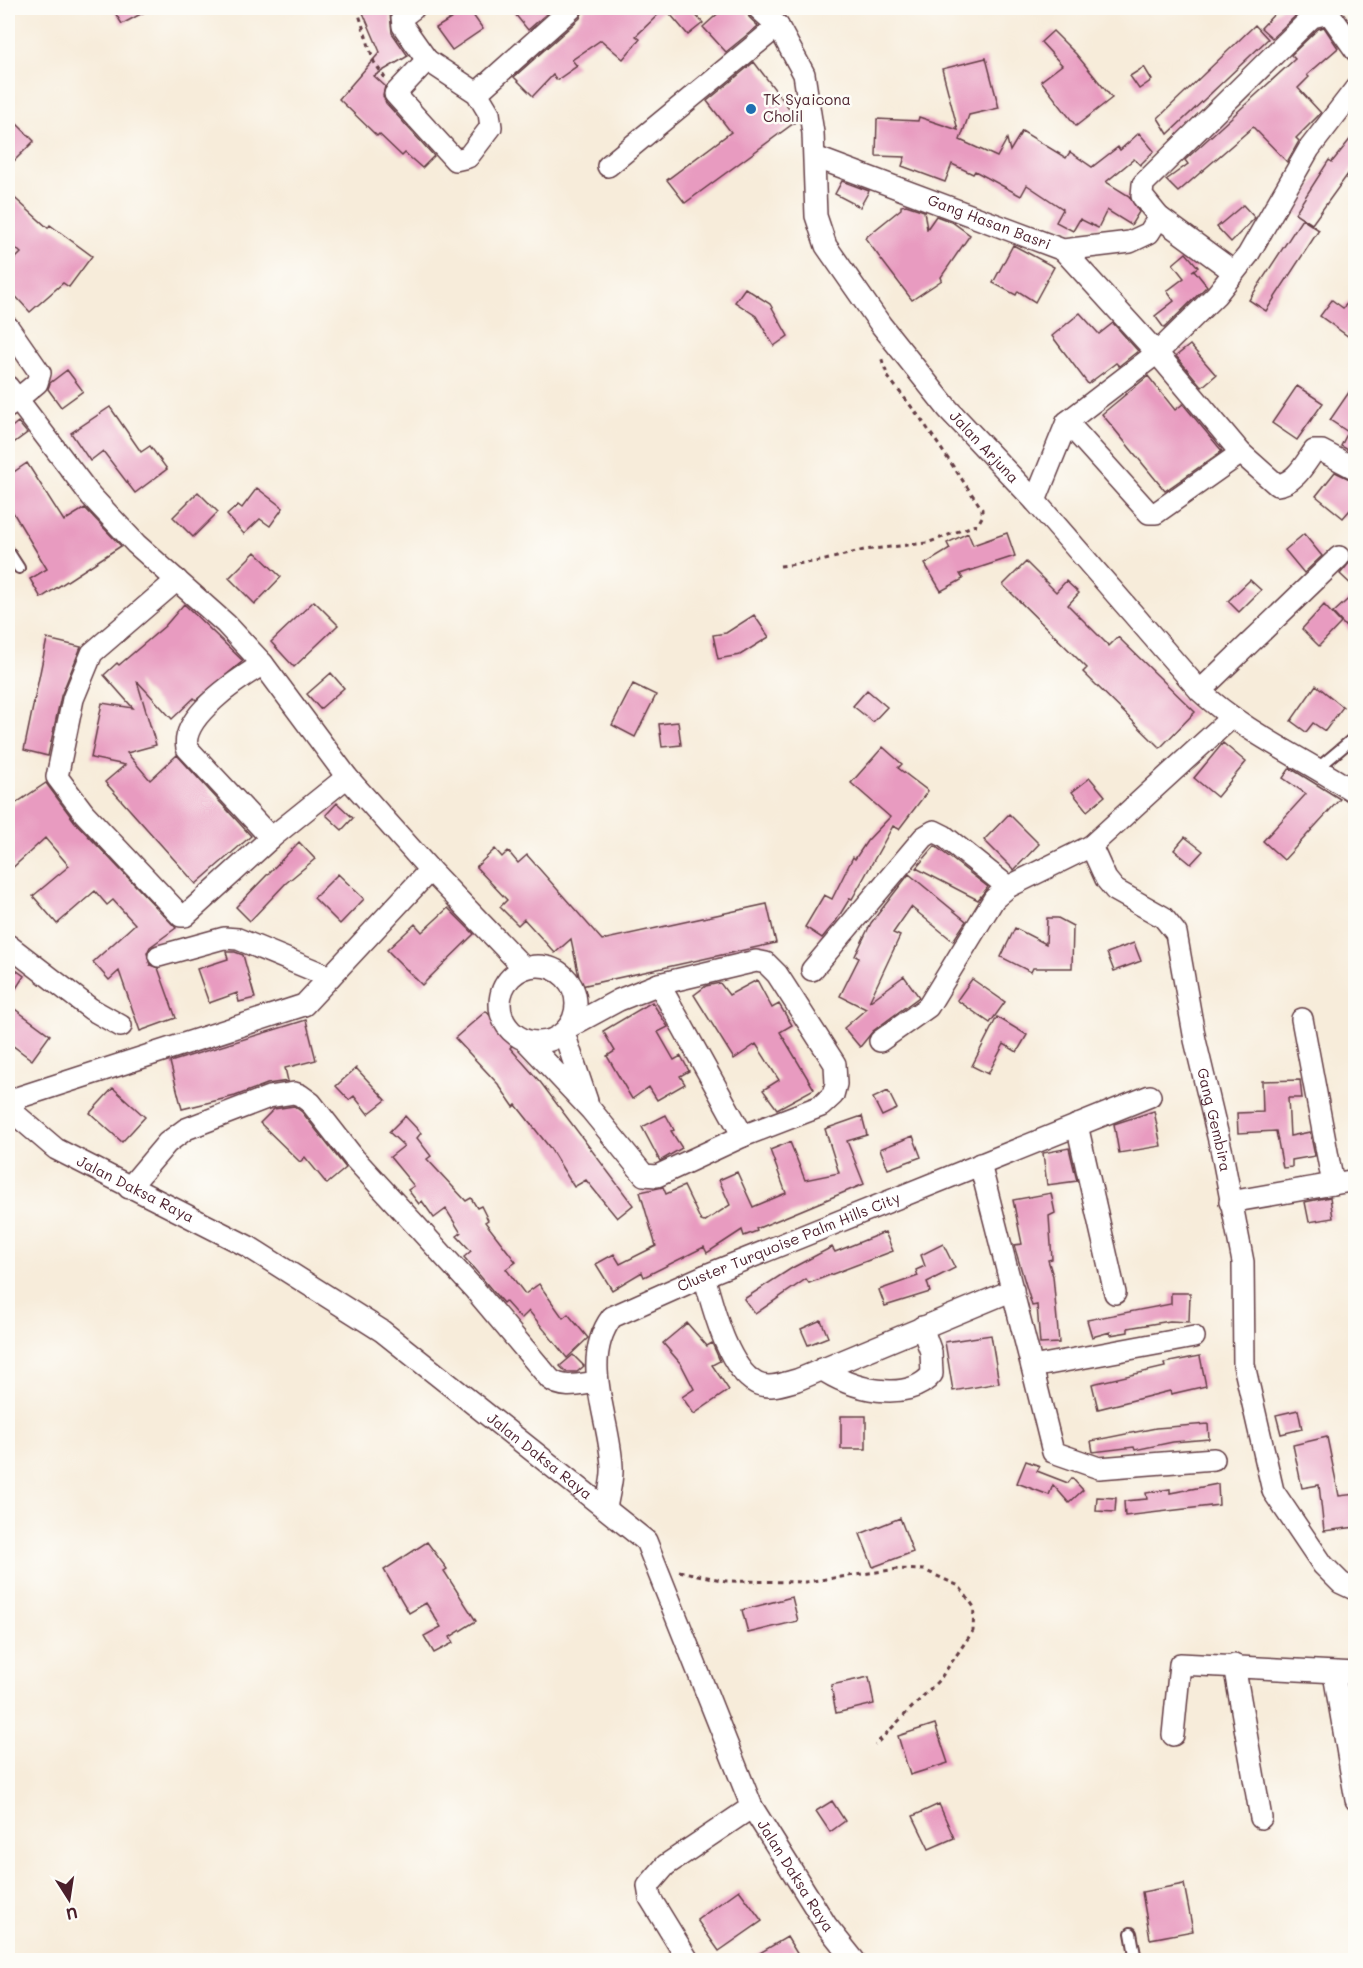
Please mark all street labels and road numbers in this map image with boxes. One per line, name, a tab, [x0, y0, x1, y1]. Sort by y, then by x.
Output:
street label: Gang Hasan Basri	[925, 189, 1054, 254]
street label: Jalan Arjuna	[946, 406, 1024, 487]
street label: Gang Gembira	[1193, 1066, 1236, 1173]
street label: Jalan Daksa Raya	[74, 1150, 198, 1226]
street label: Cluster Turquoise Palm Hills City	[674, 1187, 903, 1296]
street label: Jalan Daksa Raya	[483, 1407, 597, 1503]
street label: Jalan Daksa Raya	[753, 1815, 839, 1936]

